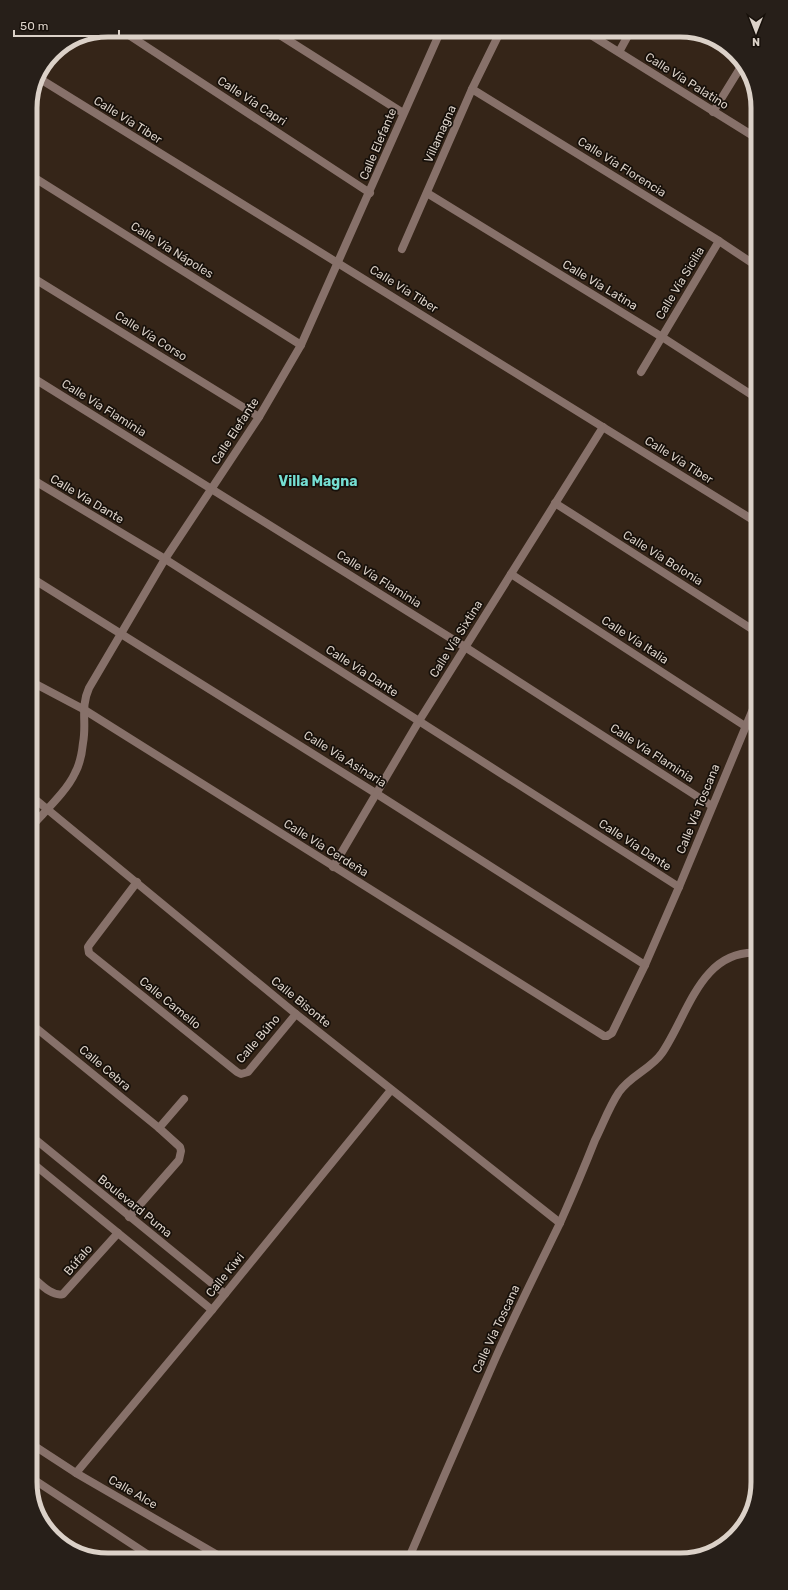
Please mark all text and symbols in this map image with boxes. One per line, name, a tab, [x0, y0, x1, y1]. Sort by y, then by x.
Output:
scale bar	[14, 12, 119, 38]
north arrow	[736, 12, 776, 52]
text: 50 m	[20, 19, 48, 33]
text: N	[752, 35, 760, 48]
street label: Calle Vía Palatino	[643, 50, 731, 112]
street label: Calle Vía Capri	[215, 74, 289, 129]
street label: Calle Vía Tiber	[91, 93, 165, 147]
street label: Villamagna	[421, 103, 459, 165]
street label: Calle Elefante	[357, 106, 400, 182]
street label: Calle Vía Florencia	[575, 134, 669, 200]
street label: Calle Vía Nápoles	[128, 219, 216, 281]
street label: Calle Vía Sicilia	[653, 244, 707, 322]
street label: Calle Vía Latina	[560, 257, 640, 313]
street label: Calle Vía Tiber	[367, 262, 441, 316]
street label: Calle Vía Corso	[112, 308, 190, 364]
street label: Calle Vía Flaminia	[59, 376, 149, 440]
street label: Calle Elefante	[208, 395, 262, 467]
street label: Calle Vía Tiber	[642, 433, 716, 487]
street label: Calle Vía Dante	[48, 471, 127, 527]
district label: Villa Magna	[279, 473, 357, 490]
street label: Calle Vía Bolonia	[620, 528, 706, 588]
street label: Calle Vía Flaminia	[334, 547, 424, 611]
street label: Calle Vía Sixtina	[427, 598, 485, 680]
street label: Calle Vía Italia	[599, 613, 671, 667]
street label: Calle Vía Dante	[323, 642, 401, 700]
street label: Calle Vía Flaminia	[608, 721, 696, 785]
street label: Calle Vía Asinaria	[301, 728, 389, 790]
street label: Calle Vía Toscana	[674, 762, 722, 856]
street label: Calle Vía Cerdeña	[281, 816, 371, 880]
street label: Calle Vía Dante	[596, 816, 674, 874]
street label: Calle Camello	[137, 974, 204, 1032]
street label: Calle Bisonte	[268, 974, 334, 1030]
street label: Calle Búho	[233, 1012, 283, 1066]
street label: Calle Cebra	[76, 1042, 134, 1094]
street label: Boulevard Puma	[95, 1172, 175, 1240]
street label: Búfalo	[61, 1242, 95, 1278]
street label: Calle Kiwi	[203, 1250, 247, 1300]
street label: Calle Vía Toscana	[469, 1283, 523, 1375]
street label: Calle Alce	[106, 1472, 160, 1512]

